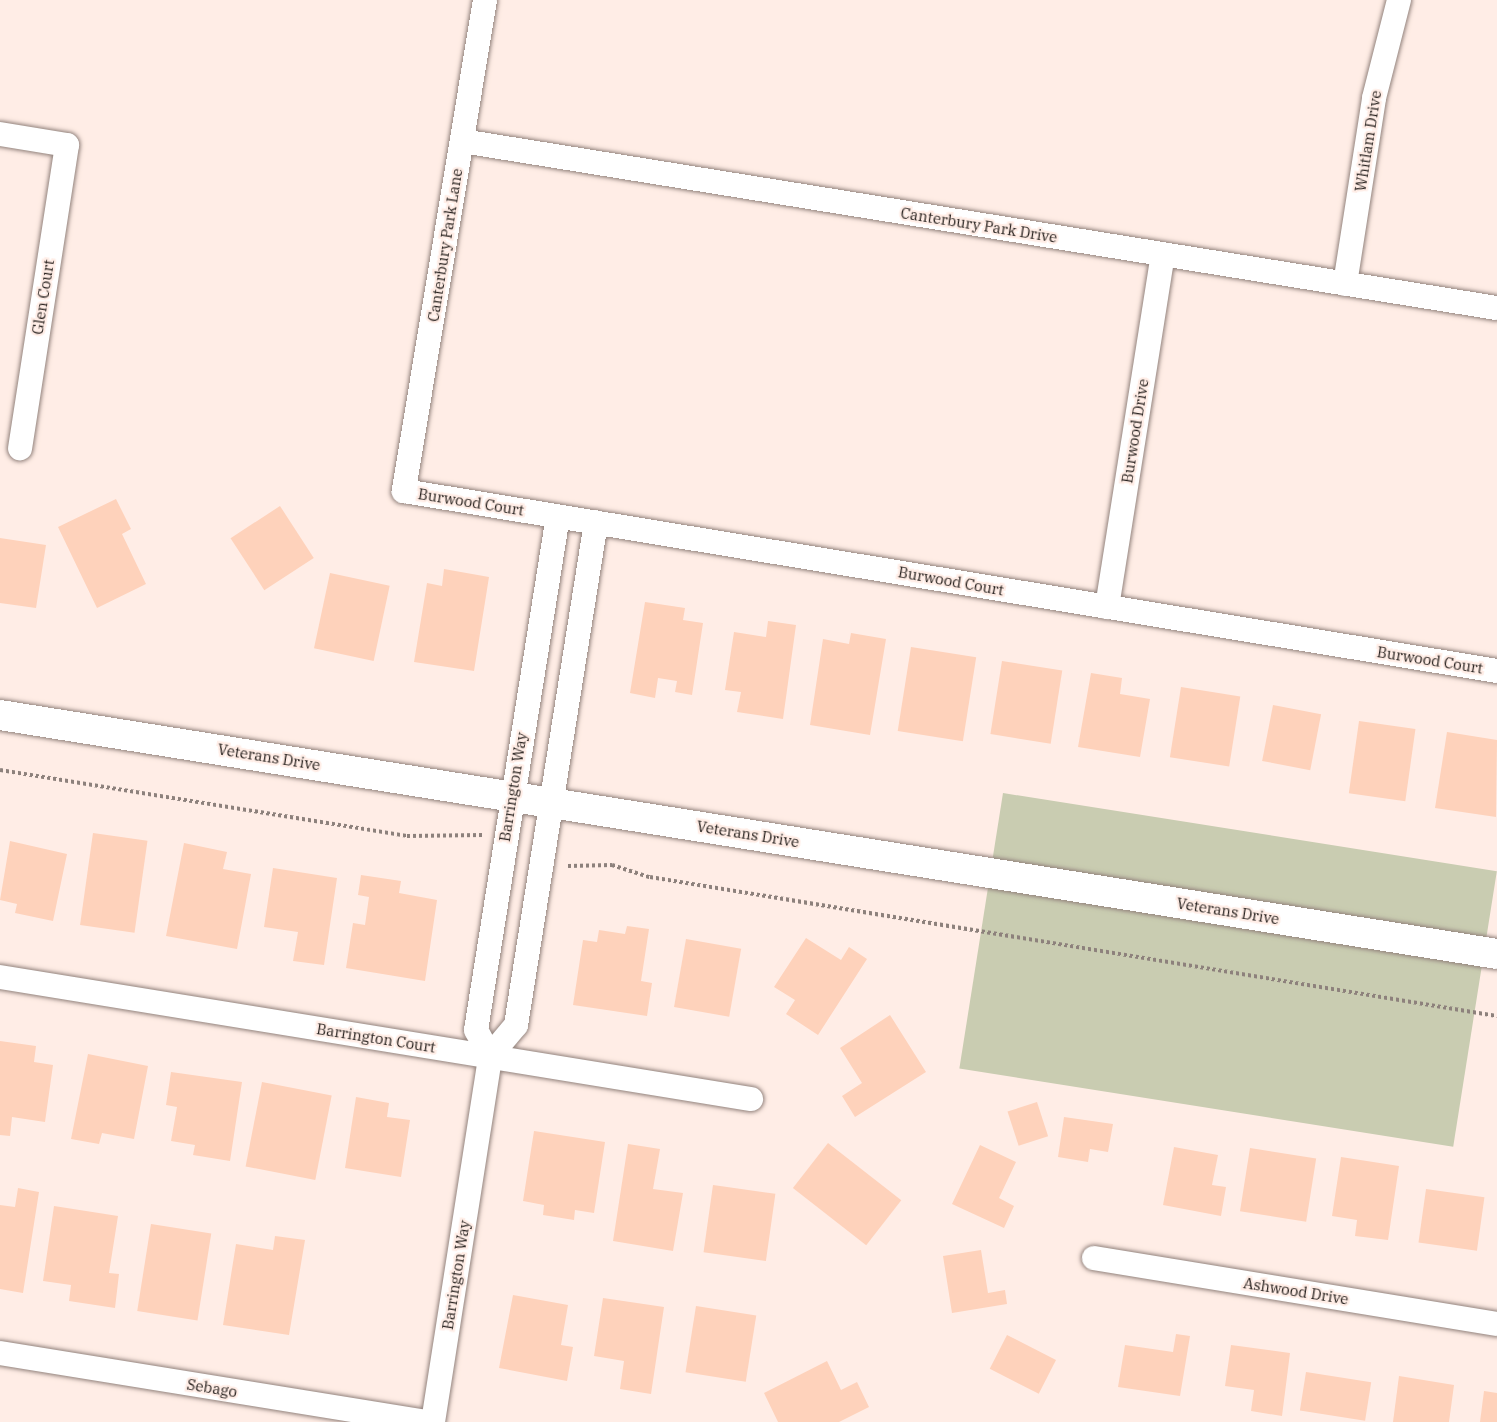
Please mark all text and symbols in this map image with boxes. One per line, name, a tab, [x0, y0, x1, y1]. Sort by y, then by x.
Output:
street label: Whitlam Drive	[1351, 89, 1385, 193]
street label: Canterbury Park Lane	[424, 167, 466, 323]
street label: Canterbury Park Drive	[899, 204, 1059, 246]
street label: Glen Court	[28, 258, 58, 336]
street label: Burwood Drive	[1118, 377, 1152, 485]
street label: Burwood Court	[417, 485, 525, 519]
street label: Burwood Court	[897, 563, 1005, 599]
street label: Burwood Court	[1376, 643, 1484, 677]
street label: Barrington Way	[495, 731, 531, 843]
street label: Veterans Drive	[216, 740, 322, 774]
street label: Veterans Drive	[695, 817, 801, 851]
street label: Veterans Drive	[1175, 894, 1281, 928]
street label: Barrington Court	[315, 1020, 437, 1056]
street label: Barrington Way	[438, 1219, 474, 1331]
street label: Ashwood Drive	[1242, 1274, 1350, 1308]
street label: Sebago	[186, 1375, 238, 1401]

